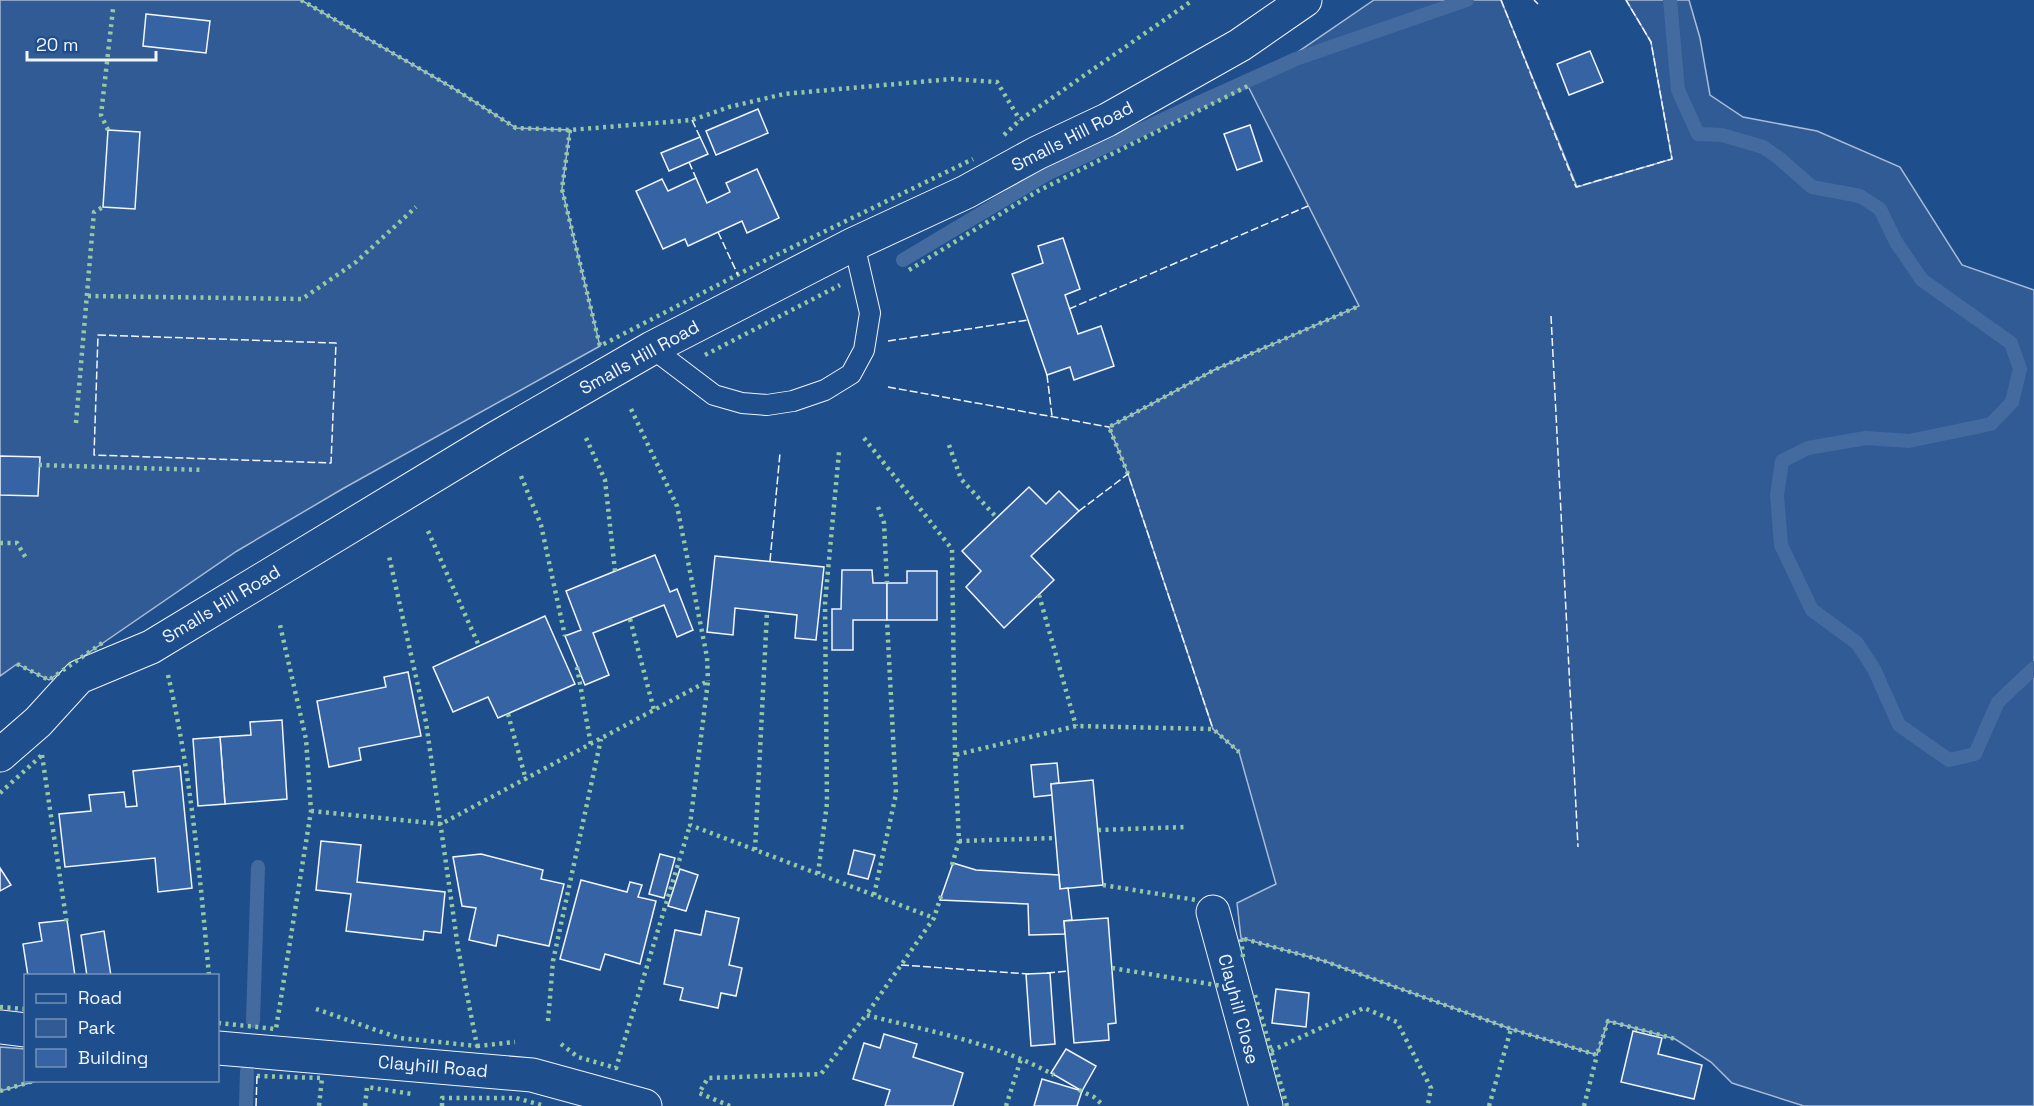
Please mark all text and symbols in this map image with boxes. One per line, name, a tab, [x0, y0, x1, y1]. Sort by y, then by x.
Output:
scale bar	[27, 24, 156, 62]
text: 20 m	[36, 33, 79, 56]
street label: Smalls Hill Road	[1007, 95, 1137, 177]
street label: Smalls Hill Road	[575, 315, 703, 399]
street label: Smalls Hill Road	[158, 560, 284, 648]
street label: Clayhill Close	[1213, 951, 1265, 1067]
legend	[24, 974, 219, 1082]
text: Road	[78, 986, 122, 1009]
text: Park	[78, 1016, 116, 1039]
text: Building	[78, 1046, 148, 1069]
street label: Clayhill Road	[377, 1050, 489, 1082]

